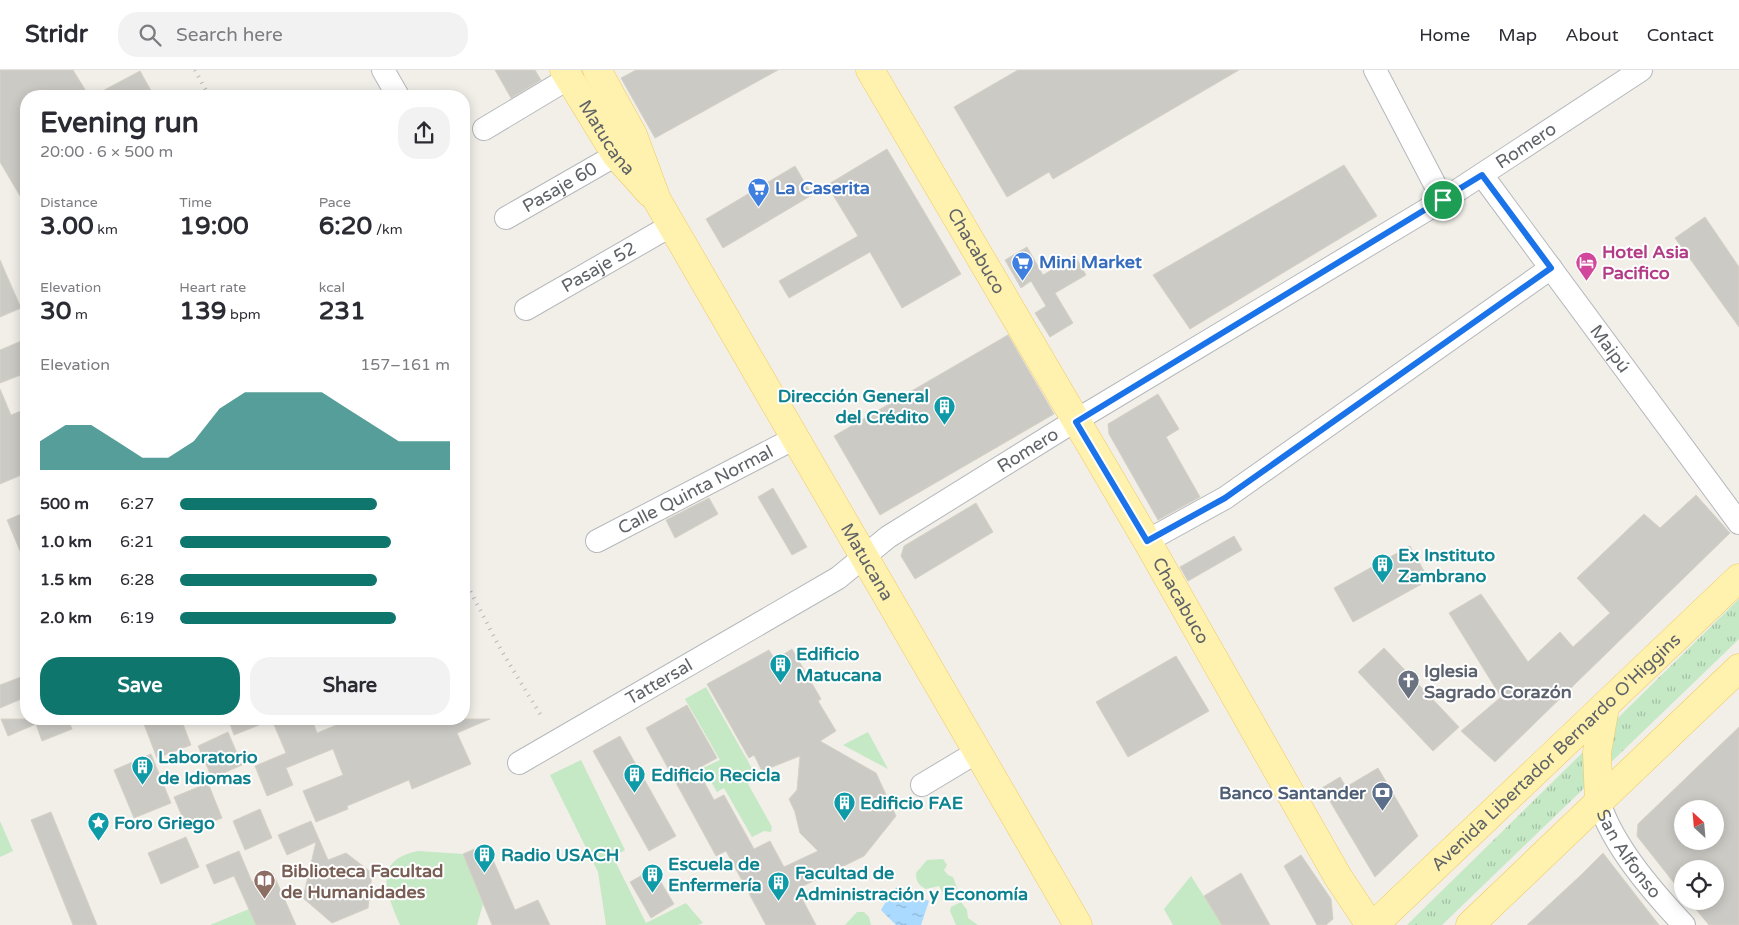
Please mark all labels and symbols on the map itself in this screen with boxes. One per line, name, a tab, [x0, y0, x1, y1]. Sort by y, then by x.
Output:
street label: Matucana	[574, 96, 640, 180]
street label: Romero	[1491, 118, 1561, 173]
street label: Pasaje 60	[518, 157, 601, 217]
supermarket icon: La Caserita	[747, 176, 771, 207]
place label: La Caserita	[775, 177, 870, 199]
pin	[1422, 179, 1464, 221]
street label: Chacabuco	[943, 204, 1010, 298]
street label: Pasaje 52	[558, 237, 640, 297]
place label: Hotel Asia Pacifico	[1602, 241, 1689, 284]
supermarket icon: Mini Market	[1011, 250, 1035, 281]
hotel icon: Hotel Asia Pacifico	[1574, 250, 1598, 281]
place label: Mini Market	[1039, 251, 1142, 273]
street label: Maipú	[1585, 320, 1635, 377]
place label: Dirección General del Crédito	[778, 385, 929, 428]
building icon: Dirección General del Crédito	[933, 394, 957, 425]
street label: Romero	[993, 423, 1063, 477]
street label: Calle Quinta Normal	[614, 440, 777, 539]
street label: Matucana	[836, 519, 898, 605]
place label: Ex Instituto Zambrano	[1398, 544, 1495, 587]
street label: Chacabuco	[1148, 553, 1214, 648]
building icon: Ex Instituto Zambrano	[1370, 553, 1394, 584]
street label: Avenida Libertador Bernardo O'Higgins	[1427, 628, 1685, 876]
place label: Edificio Matucana	[796, 643, 882, 686]
building icon: Edificio Matucana	[768, 652, 792, 683]
street label: Tattersal	[622, 654, 696, 710]
place label: Iglesia Sagrado Corazón	[1424, 660, 1572, 703]
church icon: Iglesia Sagrado Corazón	[1396, 669, 1420, 700]
place label: Laboratorio de Idiomas	[158, 746, 258, 789]
building icon: Laboratorio de Idiomas	[130, 755, 154, 786]
building icon: Edificio Recicla	[623, 763, 647, 794]
place label: Edificio Recicla	[651, 764, 781, 786]
bank icon: Banco Santander	[1370, 781, 1394, 812]
place label: Banco Santander	[1219, 782, 1367, 804]
building icon: Edificio FAE	[832, 791, 856, 822]
place label: Edificio FAE	[860, 792, 963, 814]
north arrow	[1674, 800, 1724, 850]
street label: San Alfonso	[1592, 806, 1666, 903]
place icon: Foro Griego	[86, 811, 110, 842]
place label: Foro Griego	[114, 812, 215, 834]
building icon: Radio USACH	[473, 843, 497, 874]
place label: Radio USACH	[501, 844, 619, 866]
place label: Escuela de Enfermería	[668, 853, 762, 896]
place label: Biblioteca Facultad de Humanidades	[281, 860, 443, 903]
building icon: Escuela de Enfermería	[640, 862, 664, 893]
place label: Facultad de Administración y Economía	[795, 862, 1028, 905]
library icon: Biblioteca Facultad de Humanidades	[253, 869, 277, 900]
building icon: Facultad de Administración y Economía	[767, 871, 791, 902]

